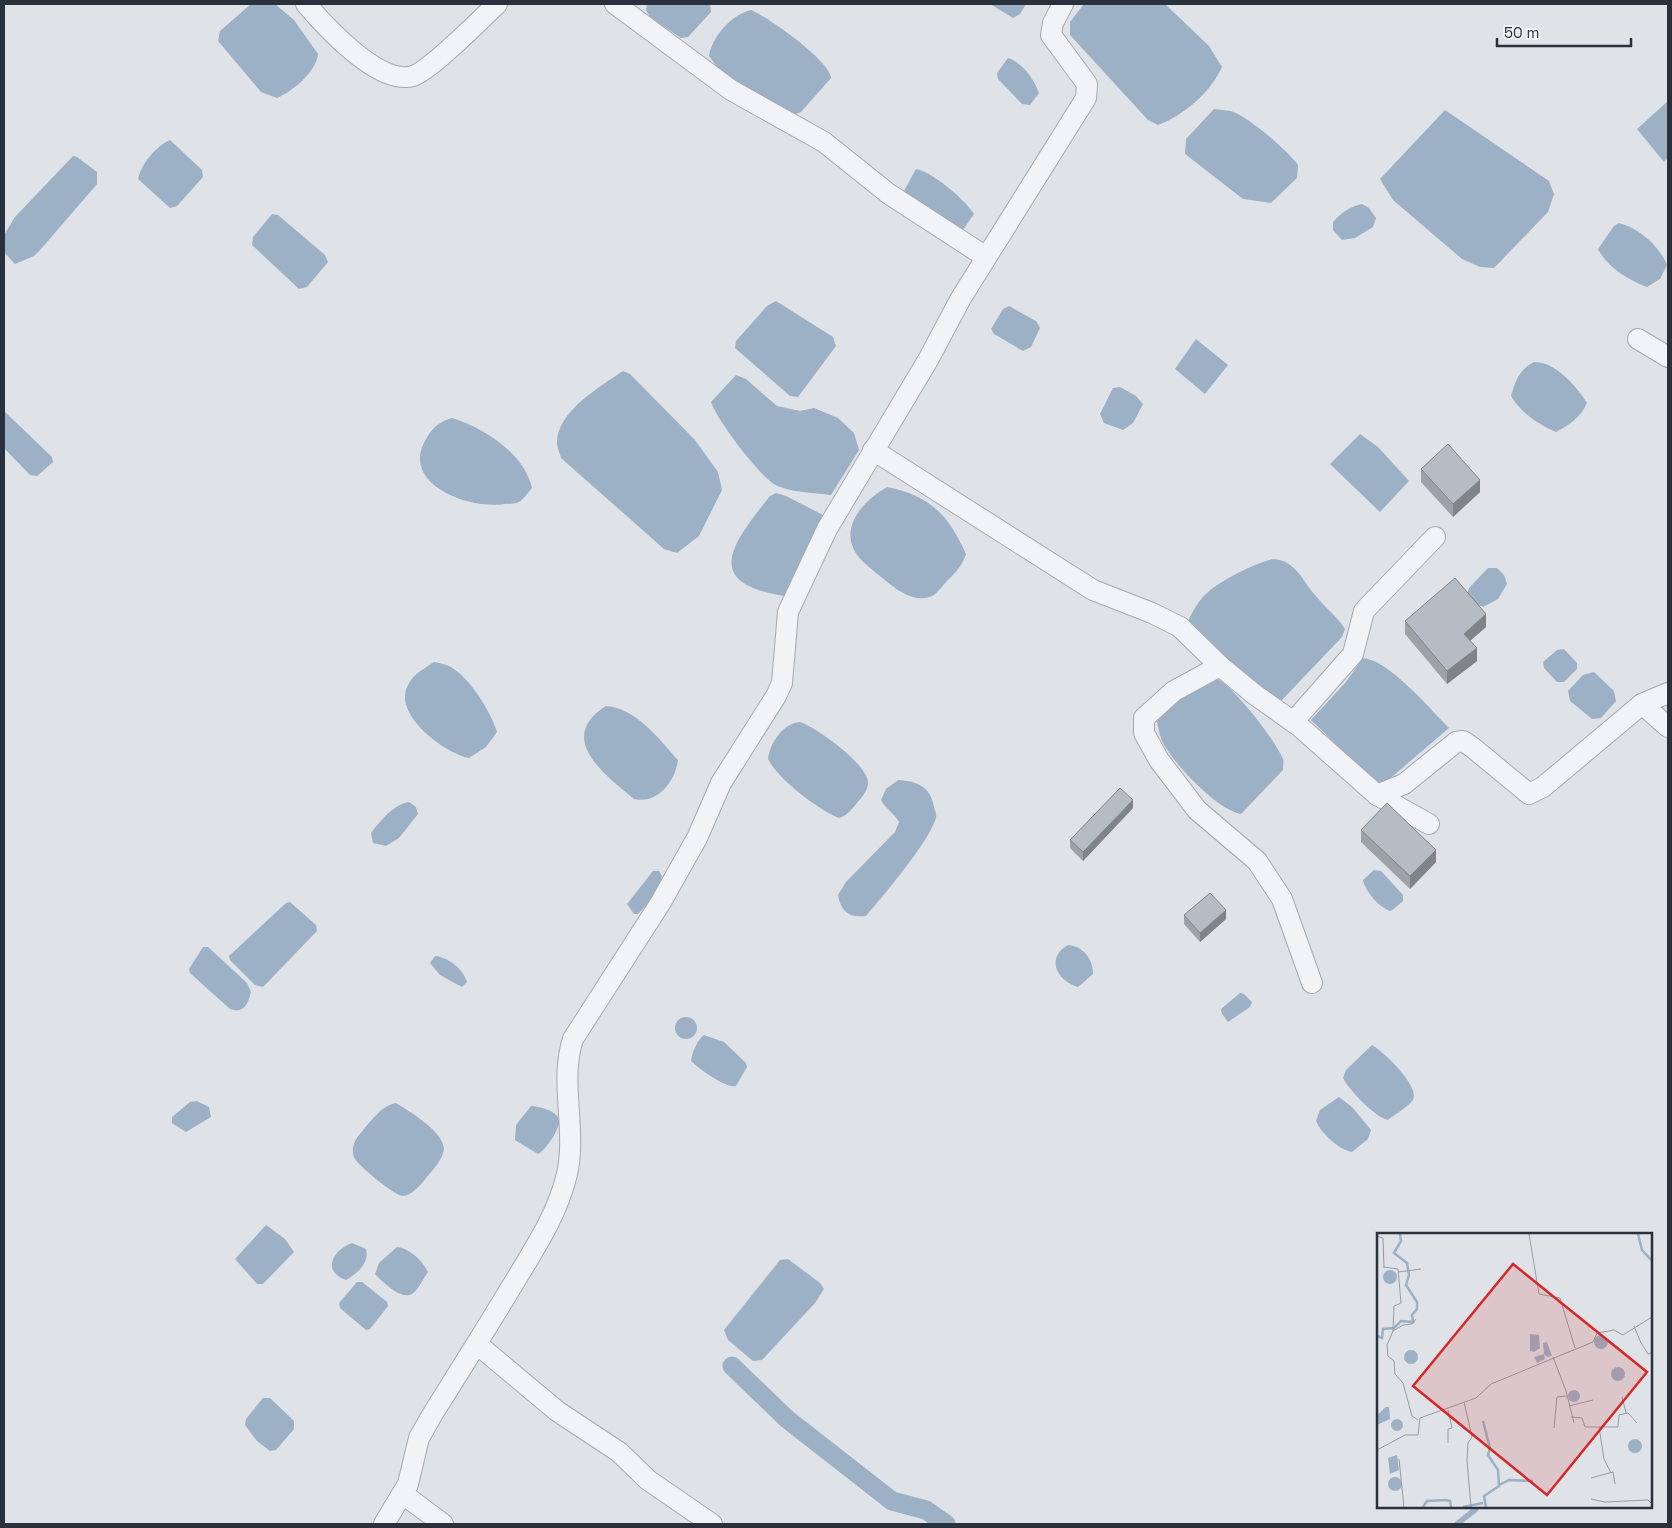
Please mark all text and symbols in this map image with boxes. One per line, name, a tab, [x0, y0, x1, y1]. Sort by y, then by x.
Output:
scale bar	[1497, 15, 1631, 47]
text: 50 m	[1504, 23, 1539, 42]
inset map	[1377, 1233, 1652, 1508]

